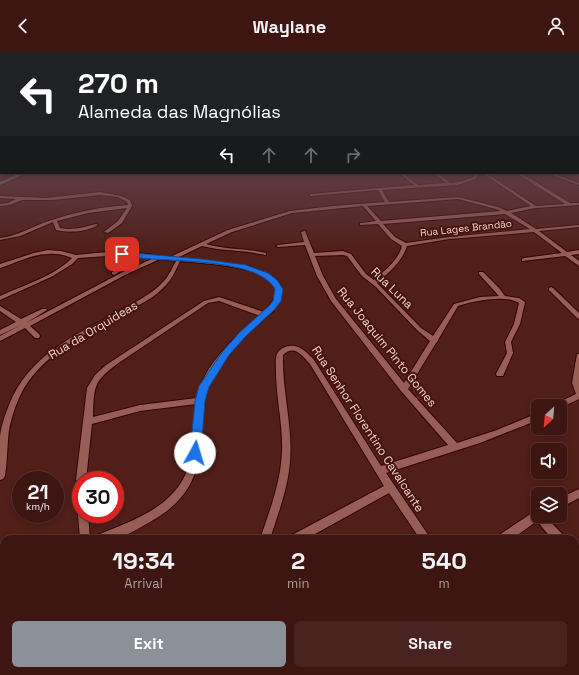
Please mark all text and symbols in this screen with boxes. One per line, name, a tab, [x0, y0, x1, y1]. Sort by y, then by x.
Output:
icon: back	[12, 15, 34, 37]
text: Waylane	[253, 15, 326, 38]
icon: person	[545, 15, 567, 37]
text: 270 m	[78, 65, 159, 101]
icon: left	[12, 68, 64, 120]
text: Alameda das Magnólias	[78, 100, 281, 123]
icon: left	[216, 144, 238, 166]
icon: ahead	[258, 144, 280, 166]
icon: ahead	[300, 144, 322, 166]
icon: right	[342, 144, 364, 166]
street label: Rua Lages Brandão	[419, 217, 513, 239]
pin	[105, 237, 139, 271]
icon: arrive	[111, 243, 133, 265]
street label: Rua Luna	[367, 264, 417, 312]
street label: Rua Joaquim Pinto Gomes	[334, 284, 440, 410]
street label: Rua da Orquideas	[46, 297, 140, 363]
street label: Rua Senhor Florentino Cavalcante	[308, 343, 428, 515]
north arrow	[531, 399, 567, 435]
map controls	[531, 399, 567, 523]
position arrow	[174, 432, 216, 474]
button: sound	[531, 443, 567, 479]
speed limit sign: 30	[72, 471, 124, 523]
text: 21	[28, 479, 48, 505]
button: layers	[531, 487, 567, 523]
text: km/h	[26, 500, 50, 513]
text: 19:34	[112, 545, 175, 576]
text: 2	[291, 545, 305, 576]
text: 540	[422, 545, 467, 576]
text: Arrival	[124, 575, 163, 592]
text: min	[287, 575, 309, 592]
text: m	[439, 575, 450, 592]
button: Exit	[12, 621, 286, 667]
button: Share	[294, 621, 567, 667]

